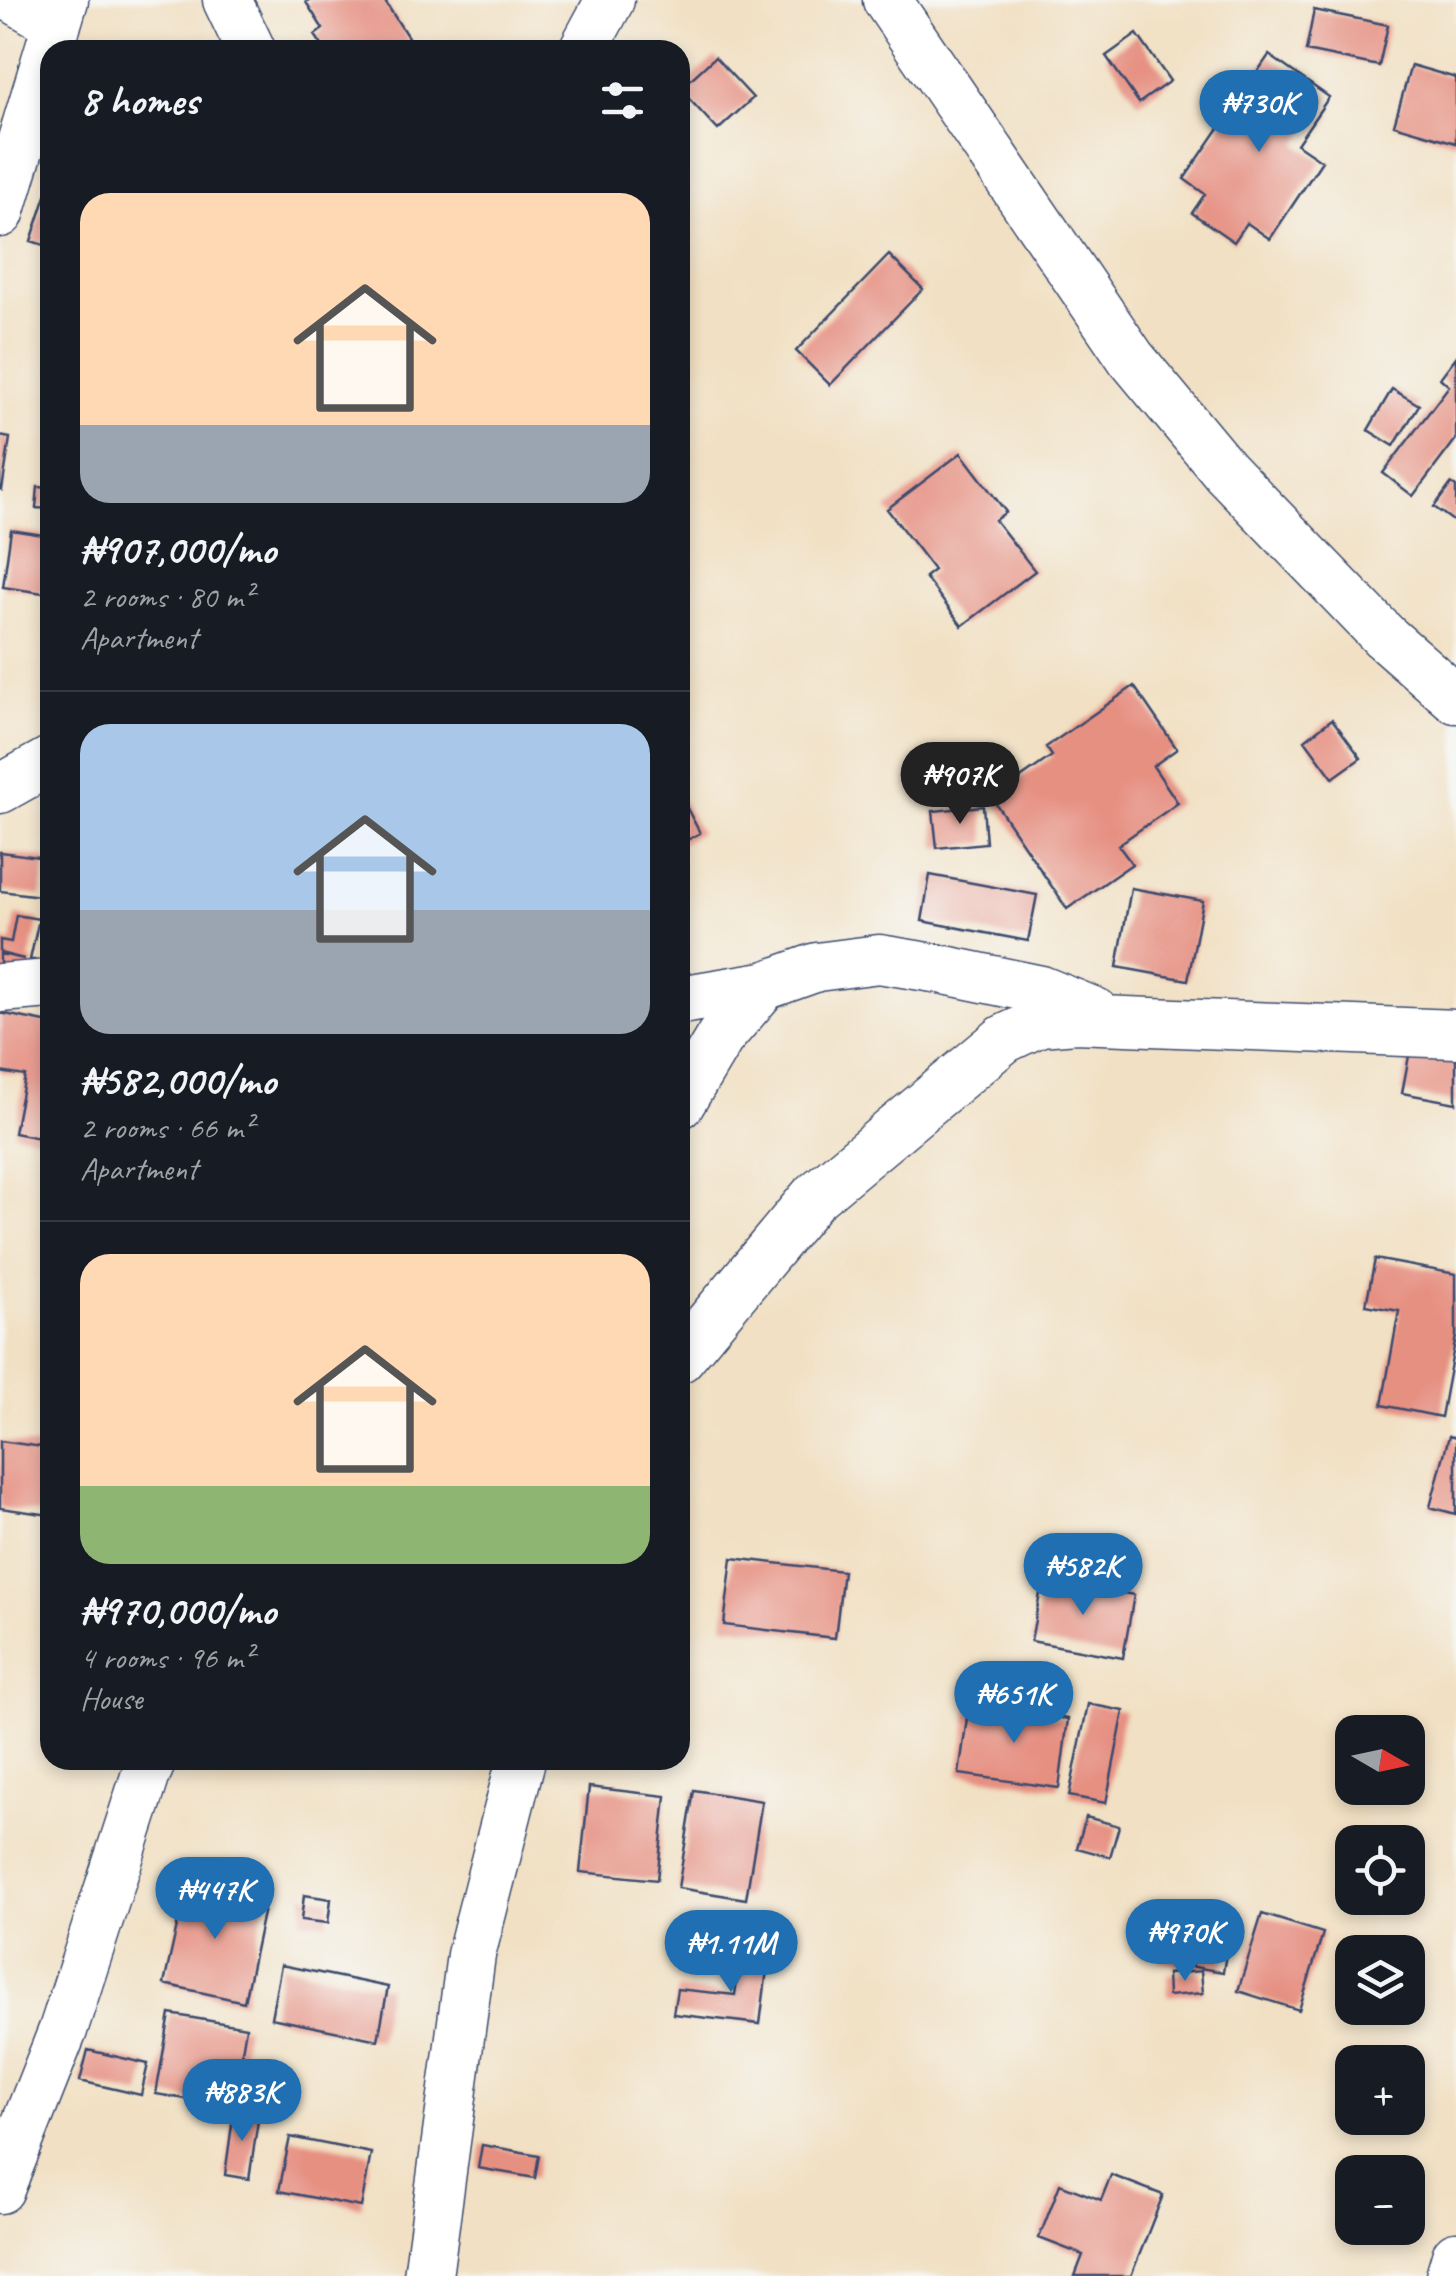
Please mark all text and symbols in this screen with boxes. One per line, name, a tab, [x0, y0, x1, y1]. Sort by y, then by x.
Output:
pin: ₦730K	[1189, 70, 1329, 155]
icon: filters	[595, 73, 650, 128]
text: 8 homes	[80, 74, 199, 127]
text: ₦730K	[1221, 82, 1297, 123]
icon: home	[275, 258, 455, 438]
text: ₦907,000/mo	[80, 523, 276, 576]
text: 2 rooms · 80 m²	[80, 576, 253, 617]
text: Apartment	[80, 617, 198, 658]
pin: ₦907K	[890, 742, 1030, 827]
text: ₦907K	[923, 754, 997, 795]
icon: home	[275, 789, 455, 969]
text: ₦582,000/mo	[80, 1054, 276, 1107]
text: 2 rooms · 66 m²	[80, 1107, 253, 1148]
text: Apartment	[80, 1148, 198, 1189]
icon: home	[275, 1319, 455, 1499]
pin: ₦582K	[1013, 1533, 1153, 1618]
text: ₦582K	[1046, 1545, 1120, 1586]
text: ₦970,000/mo	[80, 1584, 276, 1637]
text: 4 rooms · 96 m²	[80, 1637, 253, 1678]
pin: ₦651K	[944, 1661, 1084, 1746]
text: ₦651K	[976, 1673, 1052, 1714]
text: House	[80, 1678, 142, 1719]
north arrow	[1335, 1715, 1425, 1805]
map controls	[1335, 1715, 1425, 2245]
button: locate	[1335, 1825, 1425, 1915]
pin: ₦447K	[145, 1857, 285, 1942]
text: ₦447K	[177, 1869, 253, 1910]
pin: ₦970K	[1115, 1899, 1255, 1984]
pin: ₦1.11M	[650, 1910, 812, 1995]
text: ₦970K	[1148, 1911, 1222, 1952]
text: ₦1.11M	[687, 1922, 775, 1963]
button: layers	[1335, 1935, 1425, 2025]
button: +	[1335, 2045, 1425, 2135]
pin: ₦883K	[172, 2059, 312, 2144]
text: ₦883K	[204, 2071, 280, 2112]
button: −	[1335, 2155, 1425, 2245]

